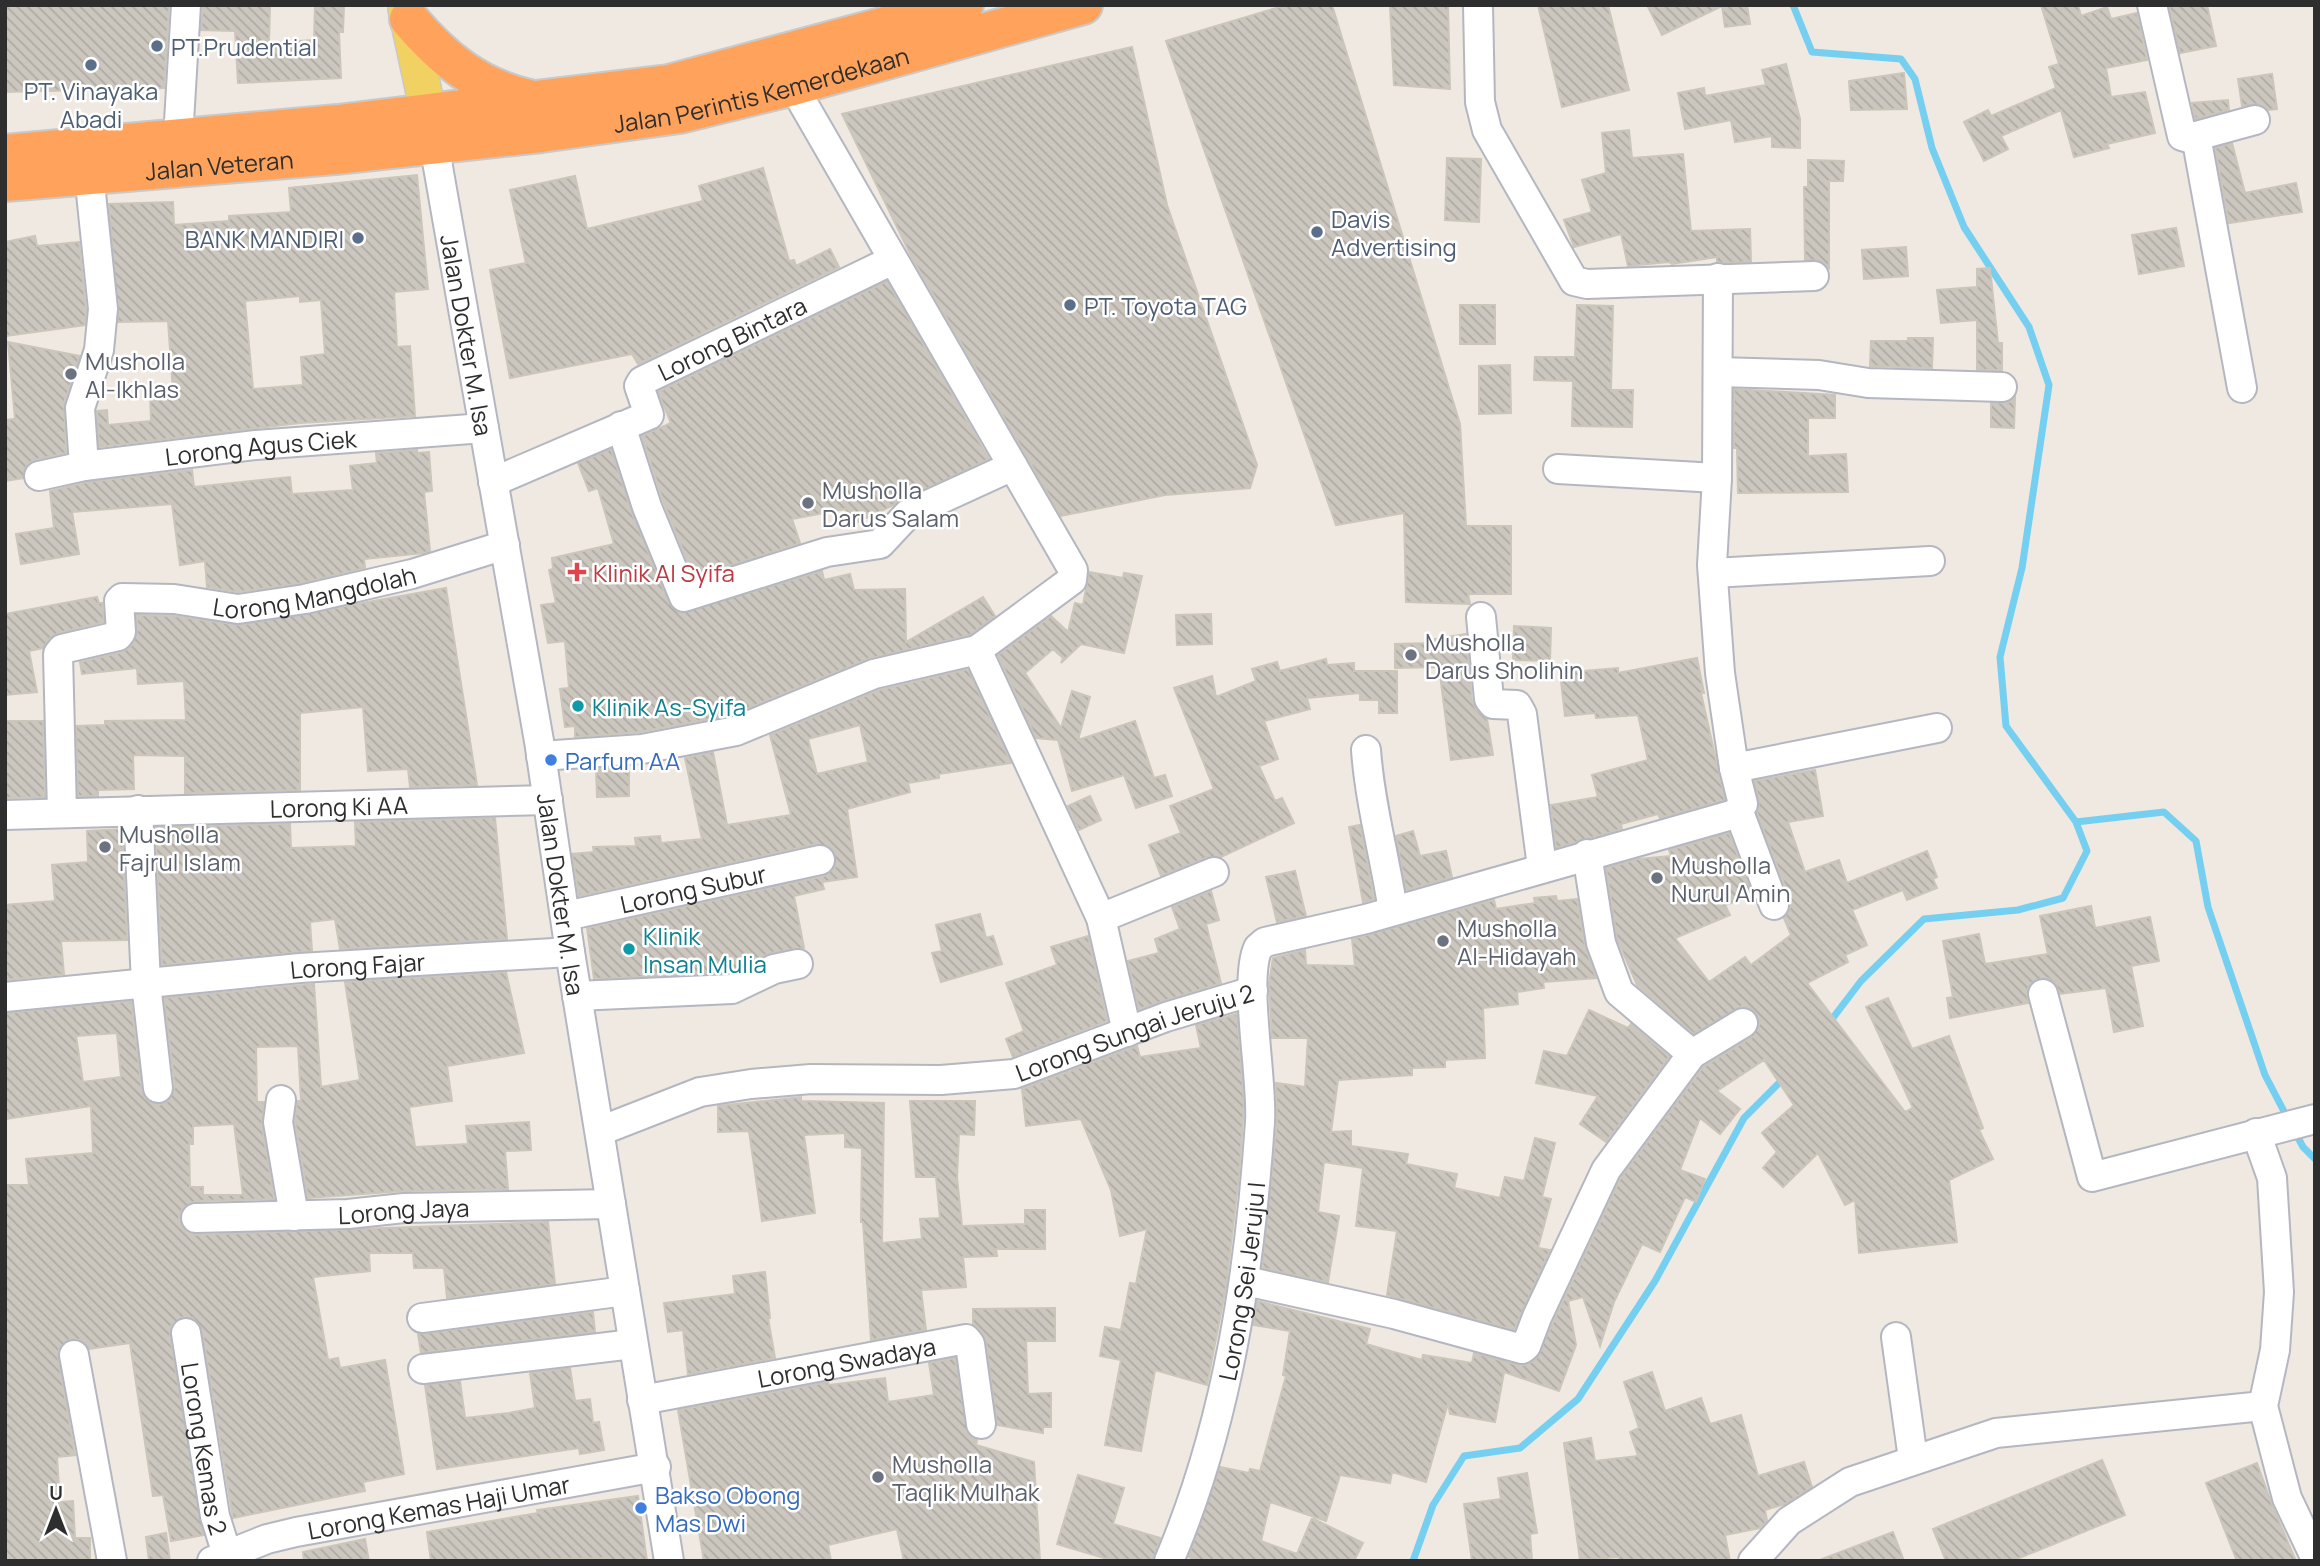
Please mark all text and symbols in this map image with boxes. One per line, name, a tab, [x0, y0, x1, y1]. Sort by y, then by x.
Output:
place label: PT.Prudential	[171, 30, 317, 63]
marker: PT.Prudential	[149, 38, 165, 54]
street label: Jalan Perintis Kemerdekaan	[611, 38, 913, 139]
marker: PT. Vinayaka Abadi	[83, 57, 99, 73]
place label: PT. Vinayaka Abadi	[24, 74, 158, 135]
street label: Jalan Veteran	[144, 142, 295, 187]
place label: Davis Advertising	[1331, 202, 1457, 263]
place label: BANK MANDIRI	[185, 222, 344, 255]
marker: Davis Advertising	[1309, 224, 1325, 240]
marker: BANK MANDIRI	[350, 230, 366, 246]
street label: Jalan Dokter M. Isa	[434, 232, 502, 438]
street label: Lorong Bintara	[652, 288, 812, 388]
place label: PT. Toyota TAG	[1084, 289, 1247, 322]
marker: PT. Toyota TAG	[1062, 297, 1078, 313]
place label: Musholla Al-Ikhlas	[85, 344, 185, 405]
marker: Musholla Al-Ikhlas	[63, 366, 79, 382]
street label: Lorong Agus Ciek	[163, 421, 359, 472]
place label: Musholla Darus Salam	[822, 473, 959, 534]
marker: Musholla Darus Salam	[800, 495, 816, 511]
place label: Klinik Al Syifa	[593, 556, 735, 589]
street label: Lorong Mangdolah	[211, 557, 419, 626]
marker: Klinik Al Syifa	[567, 562, 587, 582]
place label: Musholla Darus Sholihin	[1425, 625, 1583, 686]
marker: Musholla Darus Sholihin	[1403, 647, 1419, 663]
place label: Klinik As-Syifa	[592, 690, 746, 723]
marker: Klinik As-Syifa	[570, 698, 586, 714]
place label: Parfum AA	[565, 744, 680, 777]
marker: Parfum AA	[543, 752, 559, 768]
street label: Lorong Ki AA	[269, 787, 408, 824]
street label: Jalan Dokter M. Isa	[530, 791, 593, 998]
place label: Musholla Fajrul Islam	[119, 817, 241, 878]
marker: Musholla Fajrul Islam	[97, 839, 113, 855]
place label: Musholla Nurul Amin	[1671, 848, 1790, 909]
street label: Lorong Subur	[617, 856, 769, 920]
marker: Musholla Nurul Amin	[1649, 870, 1665, 886]
place label: Musholla Al-Hidayah	[1457, 911, 1577, 972]
place label: Klinik Insan Mulia	[643, 919, 767, 980]
marker: Musholla Al-Hidayah	[1435, 933, 1451, 949]
marker: Klinik Insan Mulia	[621, 941, 637, 957]
street label: Lorong Fajar	[288, 944, 426, 985]
street label: Lorong Sungai Jeruju 2	[1010, 975, 1257, 1089]
street label: Lorong Sei Jeruju I	[1210, 1181, 1272, 1384]
street label: Lorong Jaya	[338, 1190, 470, 1231]
street label: Lorong Swadaya	[755, 1329, 938, 1394]
street label: Lorong Kemas 2	[174, 1360, 236, 1539]
place label: Musholla Taqlik Mulhak	[892, 1447, 1041, 1508]
street label: Lorong Kemas Haji Umar	[305, 1466, 573, 1546]
marker: Musholla Taqlik Mulhak	[870, 1469, 886, 1485]
north arrow	[21, 1475, 91, 1545]
place label: Bakso Obong Mas Dwi	[655, 1478, 801, 1539]
text: U	[49, 1480, 63, 1506]
marker: Bakso Obong Mas Dwi	[633, 1500, 649, 1516]

